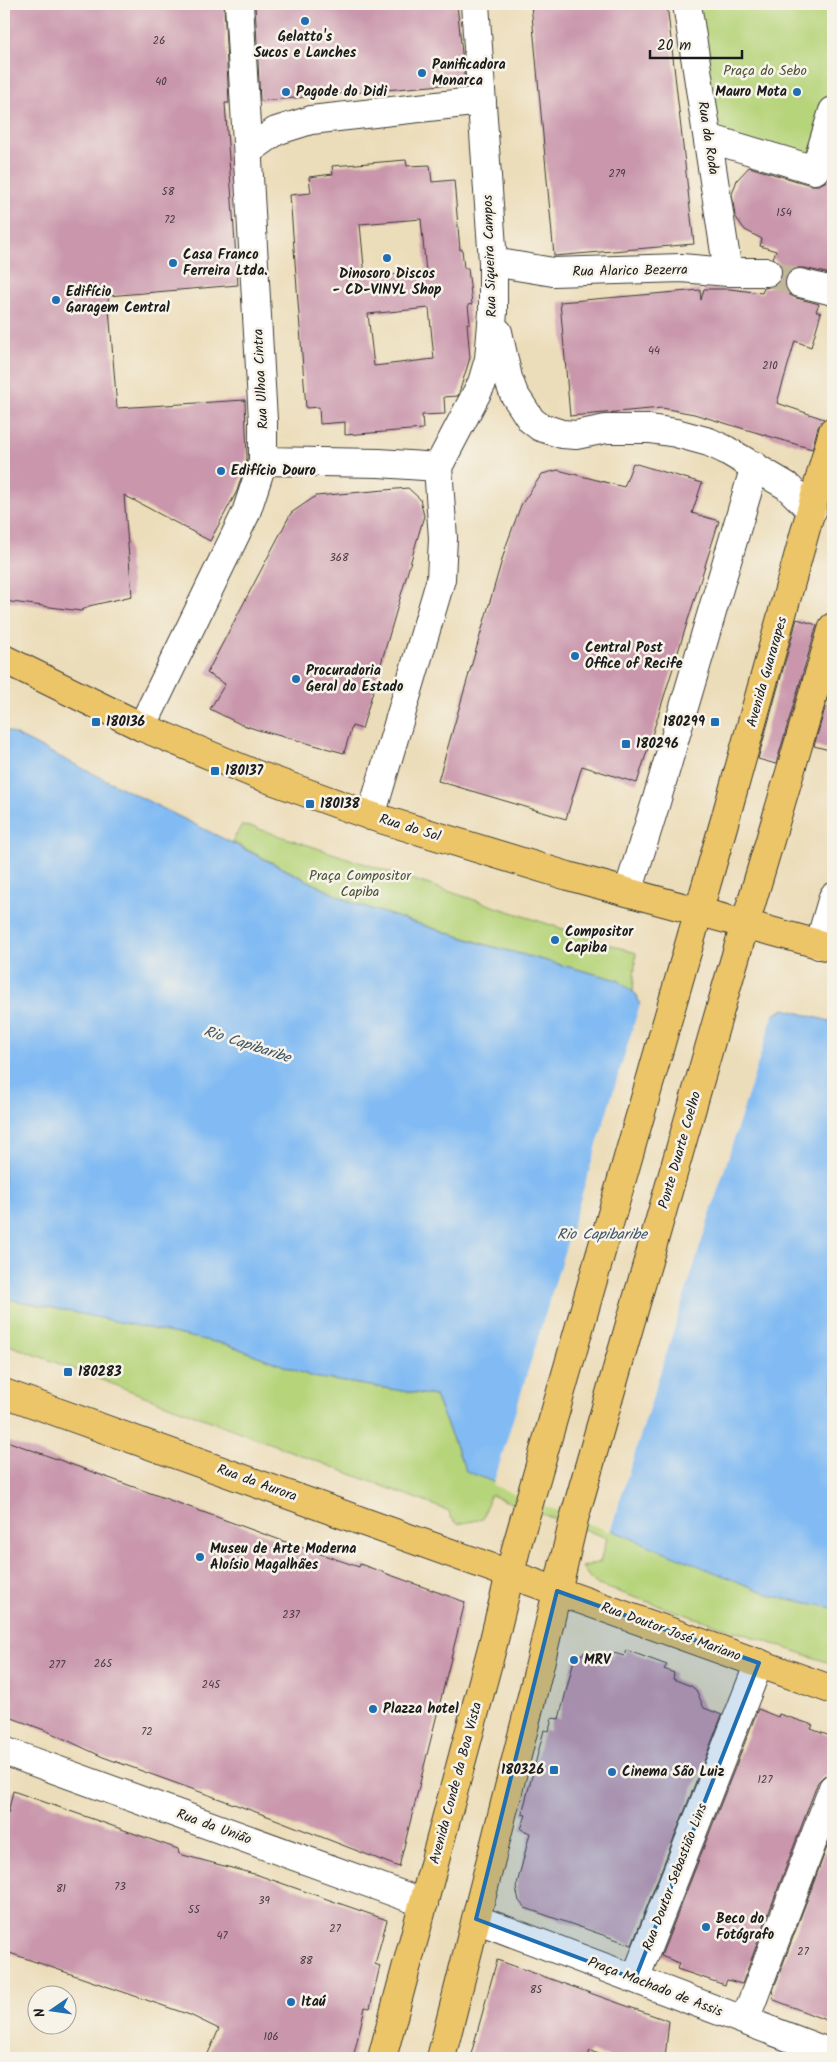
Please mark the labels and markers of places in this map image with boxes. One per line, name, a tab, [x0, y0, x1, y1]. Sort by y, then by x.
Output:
marker: Gelatto's Sucos e Lanches	[299, 15, 311, 27]
place label: Gelatto's Sucos e Lanches	[254, 26, 357, 64]
place label: Panificadora Monarca	[432, 54, 506, 92]
marker: Panificadora Monarca	[416, 67, 428, 79]
place label: Pagode do Didi	[296, 81, 388, 103]
place label: Mauro Mota	[715, 81, 787, 103]
marker: Pagode do Didi	[280, 86, 292, 98]
marker: Mauro Mota	[791, 86, 803, 98]
place label: Casa Franco Ferreira Ltda.	[183, 244, 268, 282]
marker: Dinosoro Discos - CD-VINYL Shop	[381, 252, 393, 264]
marker: Casa Franco Ferreira Ltda.	[167, 257, 179, 269]
place label: Dinosoro Discos - CD-VINYL Shop	[332, 263, 442, 301]
place label: Edifício Garagem Central	[66, 281, 170, 319]
marker: Edifício Garagem Central	[50, 294, 62, 306]
place label: Edifício Douro	[231, 460, 316, 482]
marker: Edifício Douro	[215, 465, 227, 477]
place label: Central Post Office of Recife	[585, 637, 683, 675]
marker: Central Post Office of Recife	[569, 650, 581, 662]
place label: Procuradoria Geral do Estado	[306, 660, 404, 698]
marker: Procuradoria Geral do Estado	[290, 673, 302, 685]
place label: 180136	[106, 711, 146, 733]
place label: 180299	[663, 711, 705, 733]
marker: 180136	[90, 716, 102, 728]
marker: 180299	[709, 716, 721, 728]
place label: 180296	[636, 733, 679, 755]
marker: 180296	[620, 738, 632, 750]
place label: 180137	[225, 760, 264, 782]
marker: 180137	[209, 765, 221, 777]
place label: 180138	[320, 793, 361, 815]
marker: 180138	[304, 798, 316, 810]
place label: Compositor Capiba	[565, 921, 634, 959]
marker: Compositor Capiba	[549, 934, 561, 946]
place label: 180283	[78, 1361, 122, 1383]
marker: 180283	[62, 1366, 74, 1378]
place label: Museu de Arte Moderna Aloísio Magalhães	[210, 1538, 356, 1576]
marker: Museu de Arte Moderna Aloísio Magalhães	[194, 1551, 206, 1563]
place label: MRV	[584, 1649, 612, 1671]
marker: MRV	[568, 1654, 580, 1666]
place label: Plazza hotel	[383, 1698, 459, 1720]
marker: Plazza hotel	[367, 1703, 379, 1715]
place label: 180326	[501, 1759, 544, 1781]
place label: Cinema São Luiz	[622, 1761, 725, 1783]
marker: 180326	[548, 1764, 560, 1776]
marker: Cinema São Luiz	[606, 1766, 618, 1778]
place label: Beco do Fotógrafo	[716, 1908, 775, 1946]
marker: Beco do Fotógrafo	[700, 1921, 712, 1933]
place label: Itaú	[301, 1991, 327, 2013]
marker: Itaú	[285, 1996, 297, 2008]

